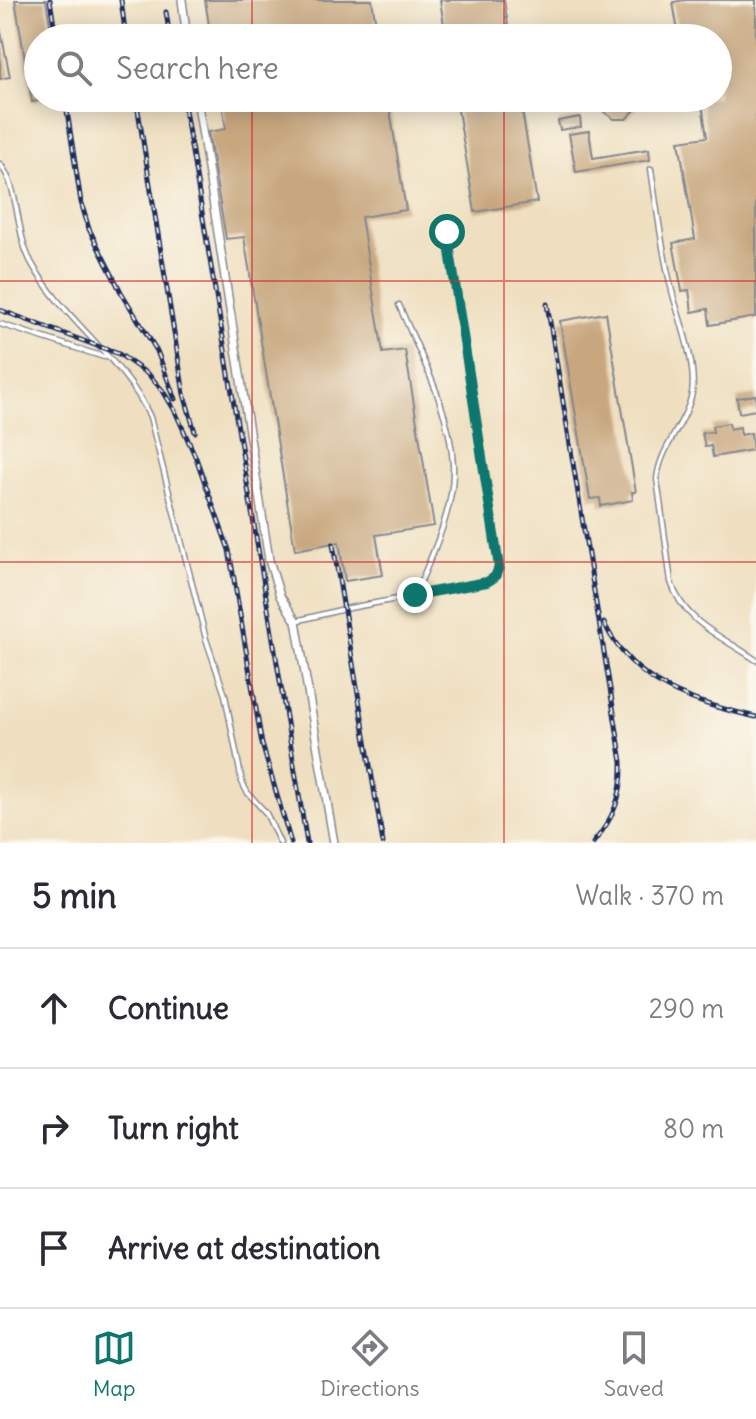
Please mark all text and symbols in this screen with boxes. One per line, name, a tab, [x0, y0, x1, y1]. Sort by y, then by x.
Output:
search box	[24, 24, 732, 112]
icon: search	[52, 46, 96, 90]
text: Search here	[116, 49, 279, 87]
route start	[429, 214, 465, 250]
route end	[397, 577, 433, 613]
text: 5 min	[32, 874, 117, 917]
text: Walk · 370 m	[576, 879, 724, 912]
icon: ahead	[32, 986, 76, 1030]
text: Continue	[108, 989, 229, 1027]
text: 290 m	[649, 992, 724, 1025]
icon: right	[32, 1106, 76, 1150]
text: Turn right	[108, 1109, 239, 1147]
text: 80 m	[663, 1112, 724, 1145]
icon: arrive	[32, 1226, 76, 1270]
text: Arrive at destination	[108, 1229, 380, 1267]
tab: Map	[92, 1326, 136, 1402]
tab: Directions	[320, 1326, 420, 1402]
tab: Saved	[604, 1326, 664, 1402]

